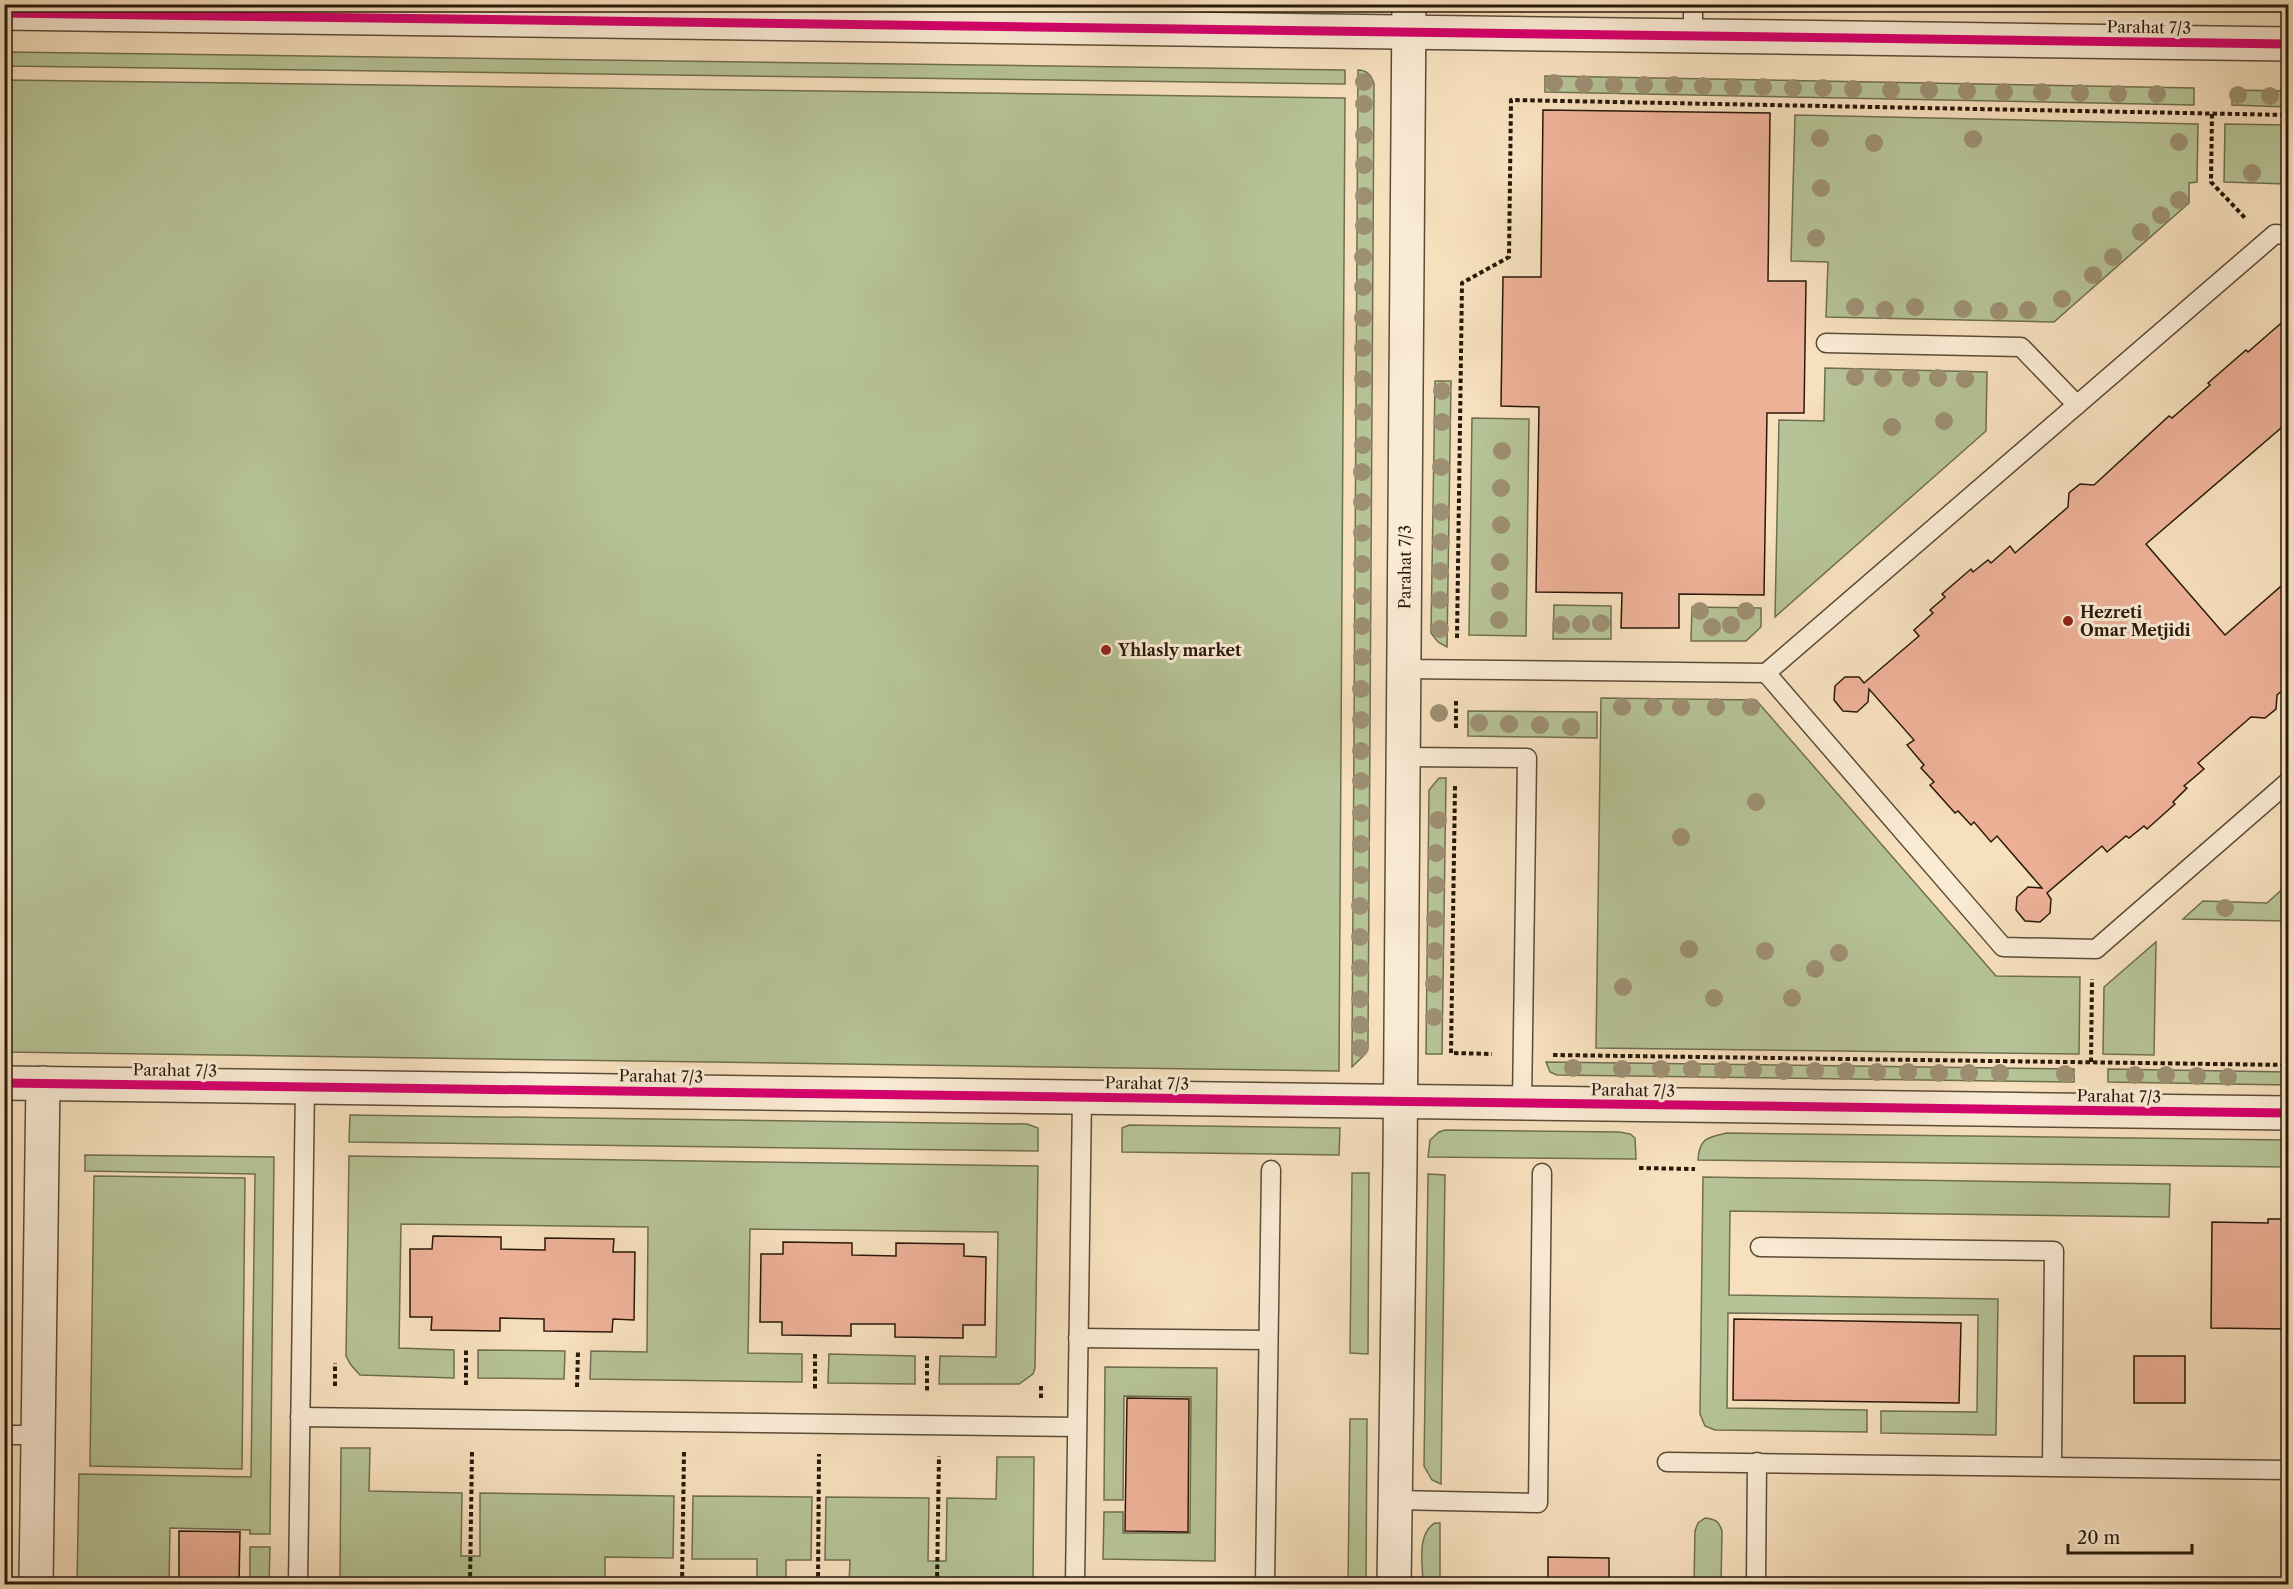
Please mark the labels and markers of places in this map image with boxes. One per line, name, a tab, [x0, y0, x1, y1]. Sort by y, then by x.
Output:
place label: Hezreti Omar Metjidi	[2080, 602, 2191, 640]
marker: Hezreti Omar Metjidi	[2061, 614, 2075, 628]
place label: Yhlasly market	[1117, 640, 1242, 660]
marker: Yhlasly market	[1099, 643, 1113, 657]

